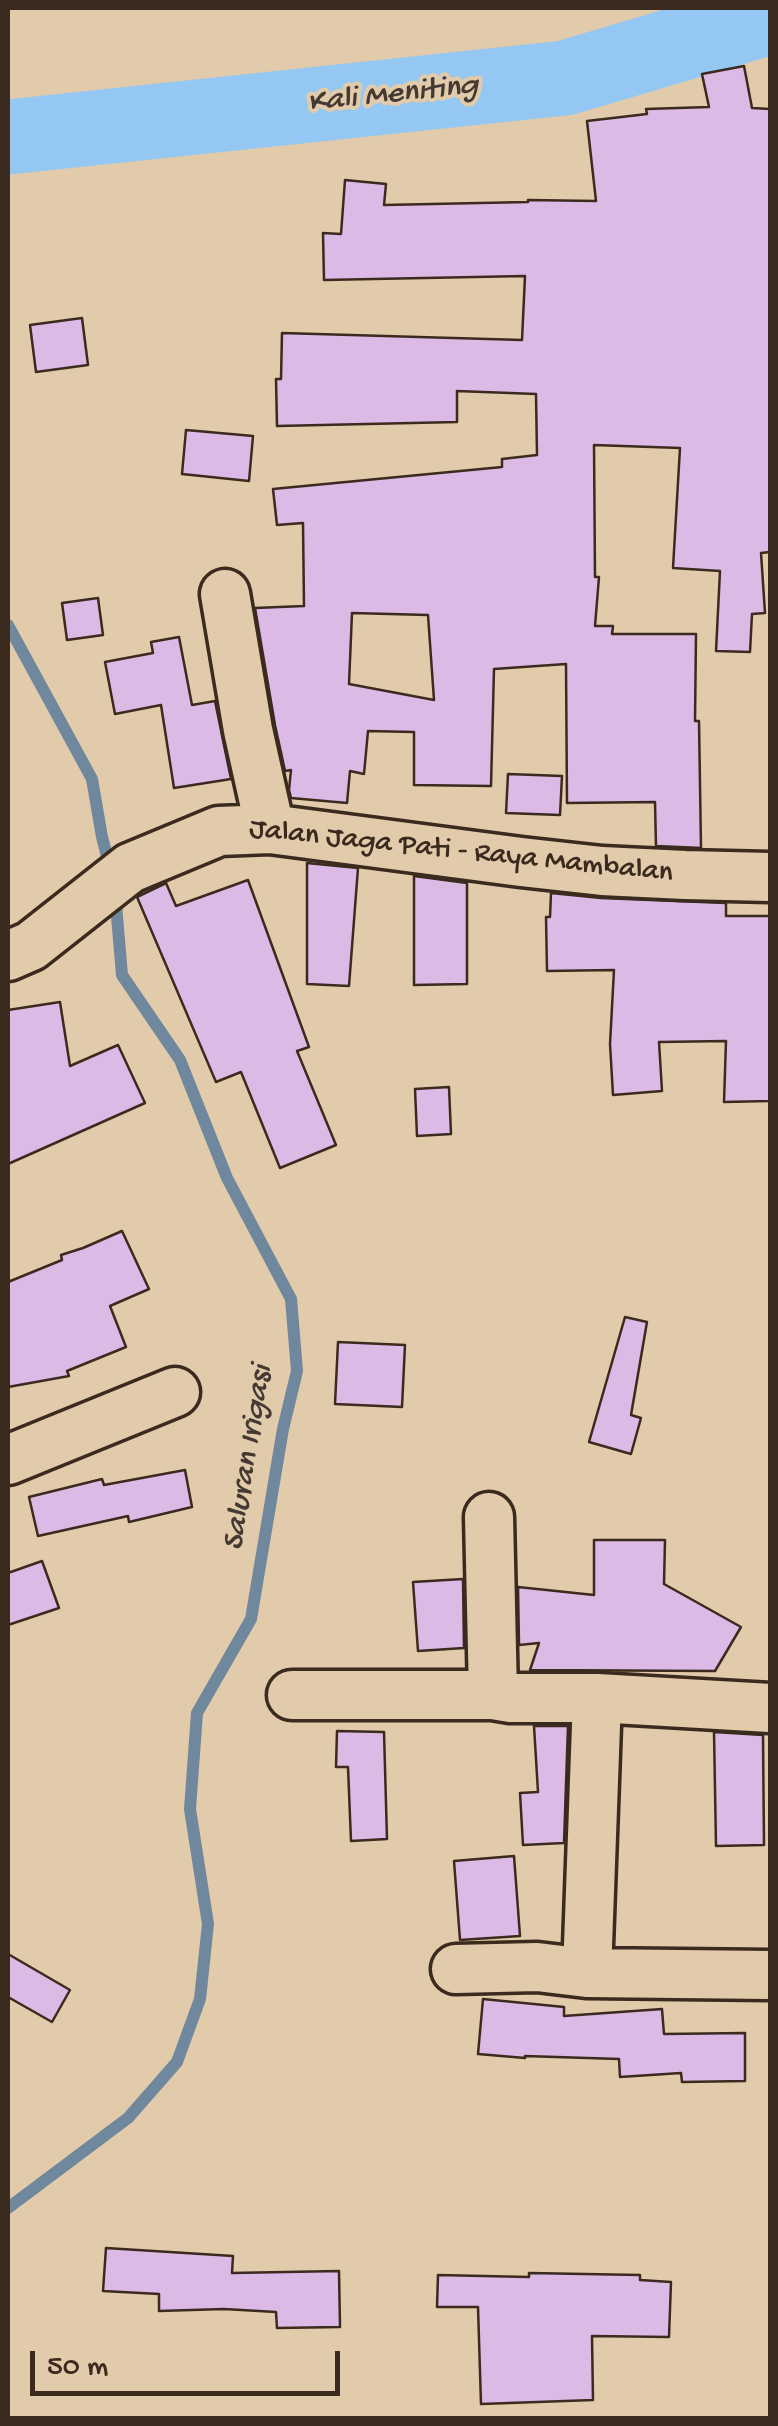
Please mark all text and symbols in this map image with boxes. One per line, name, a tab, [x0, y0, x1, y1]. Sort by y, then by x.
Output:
water label: Kali Meniting	[306, 68, 480, 124]
street label: Jalan Jaga Pati - Raya Mambalan	[247, 813, 675, 893]
water label: Saluran Irigasi	[216, 1363, 284, 1553]
scale bar	[35, 2331, 345, 2393]
text: 50 m	[47, 2351, 108, 2386]

